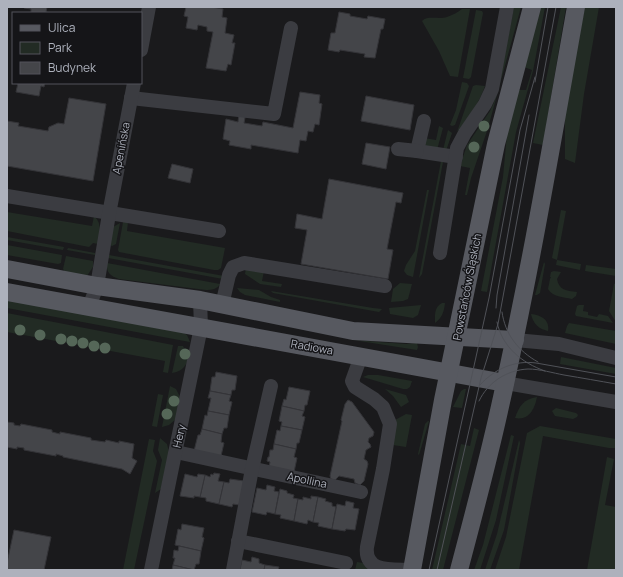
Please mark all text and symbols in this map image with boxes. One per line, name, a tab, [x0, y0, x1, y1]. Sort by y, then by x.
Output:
legend	[12, 12, 142, 84]
text: Ulica	[48, 19, 75, 36]
text: Park	[48, 39, 73, 56]
text: Budynek	[48, 59, 97, 76]
street label: Apenińska	[108, 121, 133, 175]
street label: Powstańców Śląskich	[449, 232, 484, 342]
street label: Radiowa	[290, 335, 334, 358]
street label: Hery	[169, 422, 189, 449]
street label: Apollina	[286, 468, 328, 491]

